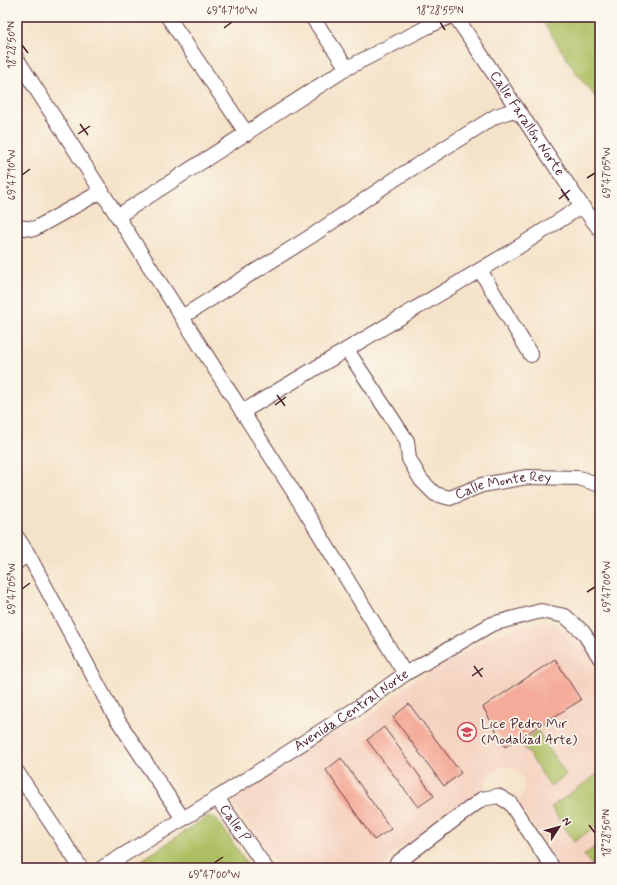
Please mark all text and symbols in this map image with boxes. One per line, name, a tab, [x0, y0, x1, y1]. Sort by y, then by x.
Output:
text: 69°47'10"W	[207, 4, 257, 18]
text: 18°28'55"N	[416, 4, 464, 18]
text: 18°28'50"N	[5, 21, 19, 69]
street label: Calle Farallón Norte	[486, 68, 568, 179]
text: 69°47'05"W	[600, 147, 614, 199]
text: 69°47'10"W	[5, 150, 19, 200]
street label: Calle Monte Rey	[452, 468, 551, 504]
text: 69°47'00"W	[600, 561, 614, 613]
text: 69°47'05"W	[5, 563, 19, 615]
street label: Avenida Central Norte	[290, 665, 412, 755]
place label: Lice Pedro Mir (Modaliad Arte)	[481, 715, 577, 749]
school or university icon: Lice Pedro Mir (Modaliad Arte)	[456, 721, 478, 743]
street label: Calle P	[215, 801, 255, 846]
north arrow	[539, 807, 579, 847]
text: 18°28'50"N	[600, 809, 614, 857]
text: N	[558, 815, 574, 829]
text: 69°47'00"W	[188, 868, 240, 882]

